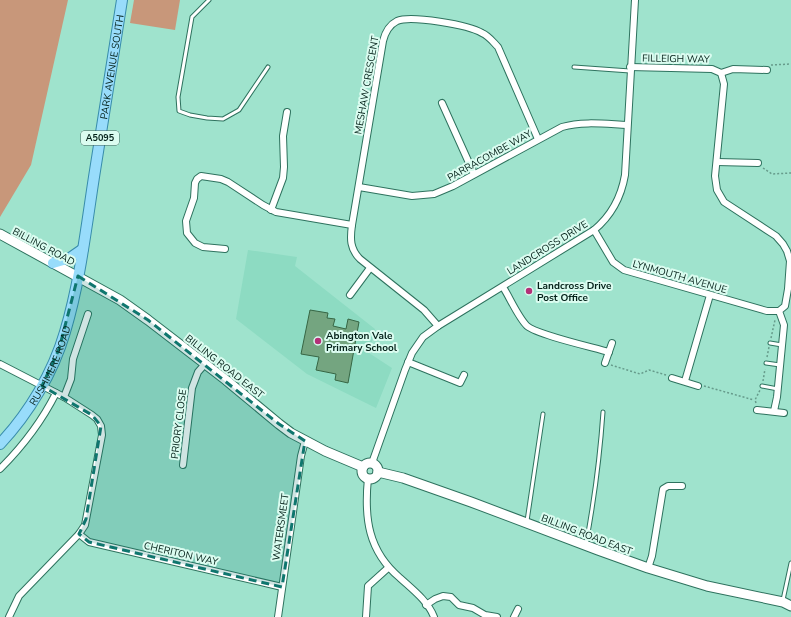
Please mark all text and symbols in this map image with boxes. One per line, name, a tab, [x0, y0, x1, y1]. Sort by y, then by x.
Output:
street label: PARK AVENUE SOUTH	[97, 14, 128, 120]
street label: MESHAW CRESCENT	[351, 35, 383, 135]
street label: FILLEIGH WAY	[642, 51, 711, 67]
street label: PARRACOMBE WAY	[445, 126, 535, 185]
road number: A5095	[81, 131, 119, 145]
street label: LANDCROSS DRIVE	[505, 217, 591, 278]
street label: BILLING ROAD	[10, 225, 77, 269]
street label: LYNMOUTH AVENUE	[631, 257, 729, 297]
place label: Landcross Drive Post Office	[537, 279, 612, 305]
marker: Landcross Drive Post Office	[524, 286, 534, 296]
street label: RUSHMERE ROAD	[26, 324, 75, 408]
place label: Abington Vale Primary School	[326, 329, 398, 355]
street label: BILLING ROAD EAST	[182, 332, 267, 402]
marker: Abington Vale Primary School	[313, 336, 323, 346]
street label: PRIORY CLOSE	[168, 388, 190, 460]
street label: WATERSMEET	[269, 493, 293, 562]
street label: BILLING ROAD EAST	[539, 511, 634, 559]
street label: CHERITON WAY	[142, 539, 220, 570]

